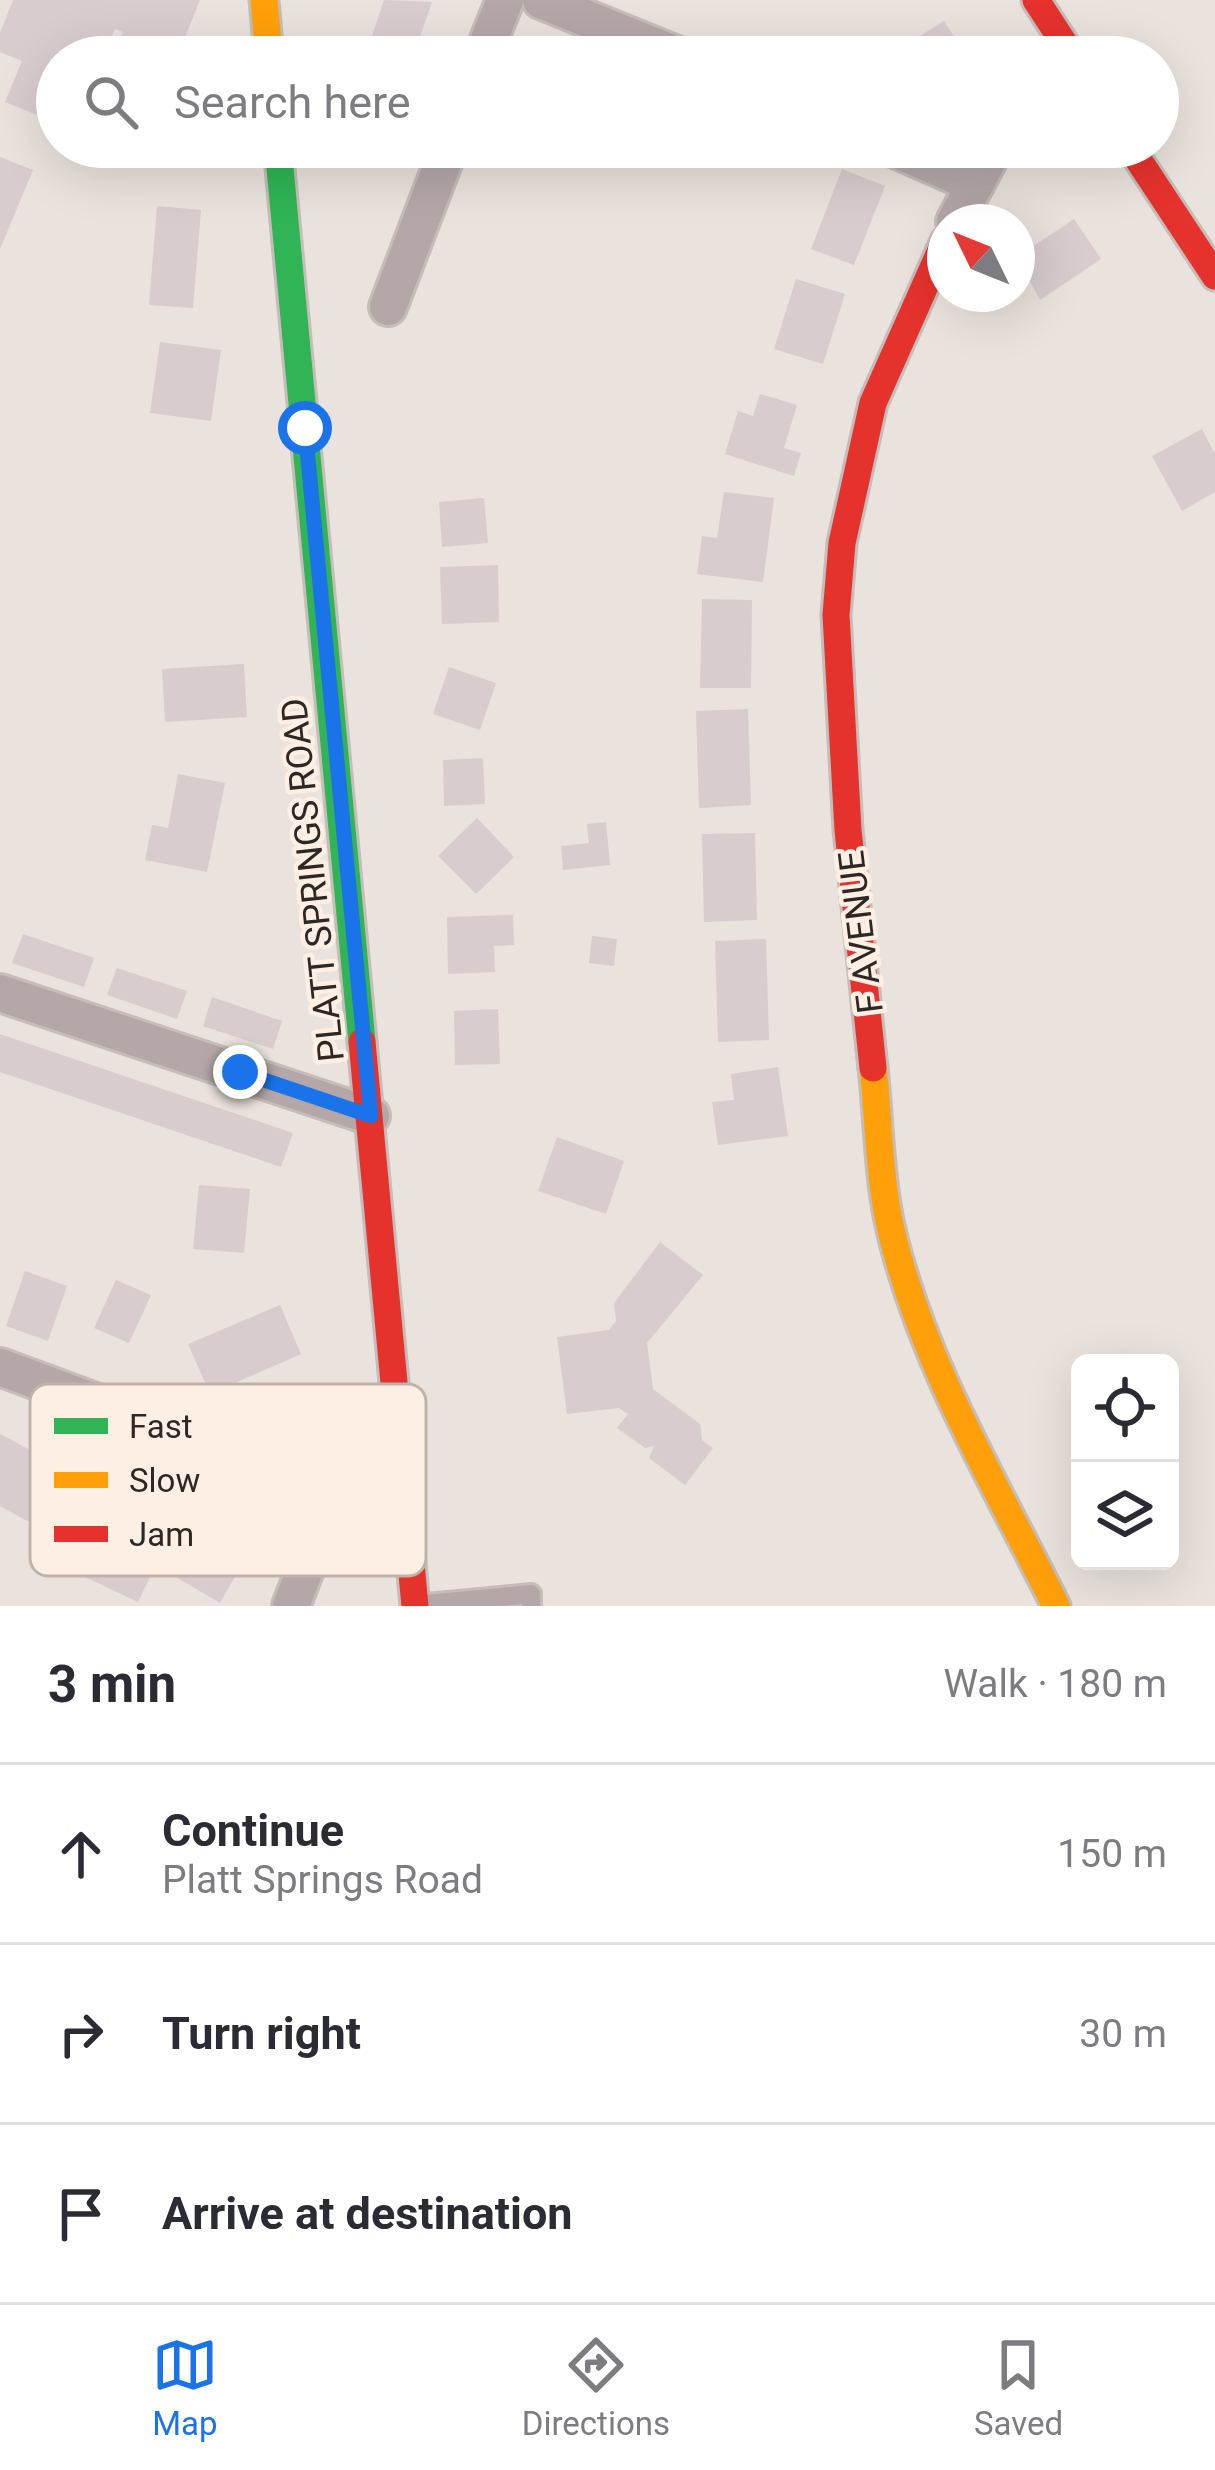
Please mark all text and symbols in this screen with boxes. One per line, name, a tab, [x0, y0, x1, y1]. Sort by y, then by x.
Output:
search box	[36, 36, 1179, 168]
icon: search	[78, 69, 144, 135]
text: Search here	[174, 76, 411, 129]
north arrow	[927, 204, 1035, 312]
route start	[278, 401, 332, 455]
street label: PLATT SPRINGS ROAD	[273, 696, 353, 1064]
street label: F AVENUE	[830, 848, 892, 1016]
route end	[213, 1045, 267, 1099]
map controls	[1071, 1354, 1179, 1570]
button: locate	[1071, 1354, 1179, 1462]
legend	[30, 1384, 426, 1576]
text: Fast	[129, 1407, 192, 1446]
text: Slow	[129, 1461, 200, 1500]
button: layers	[1071, 1462, 1179, 1570]
text: Jam	[129, 1515, 194, 1554]
text: 3 min	[48, 1655, 176, 1714]
text: Walk · 180 m	[943, 1661, 1167, 1707]
text: Continue	[162, 1804, 344, 1857]
icon: ahead	[48, 1821, 114, 1887]
text: 150 m	[1057, 1831, 1167, 1877]
text: Platt Springs Road	[162, 1857, 483, 1903]
icon: right	[48, 2001, 114, 2067]
text: Turn right	[162, 2007, 361, 2060]
text: 30 m	[1079, 2011, 1167, 2057]
icon: arrive	[48, 2181, 114, 2247]
text: Arrive at destination	[162, 2187, 573, 2240]
tab: Map	[152, 2332, 218, 2443]
tab: Directions	[522, 2332, 670, 2443]
tab: Saved	[974, 2332, 1063, 2443]

